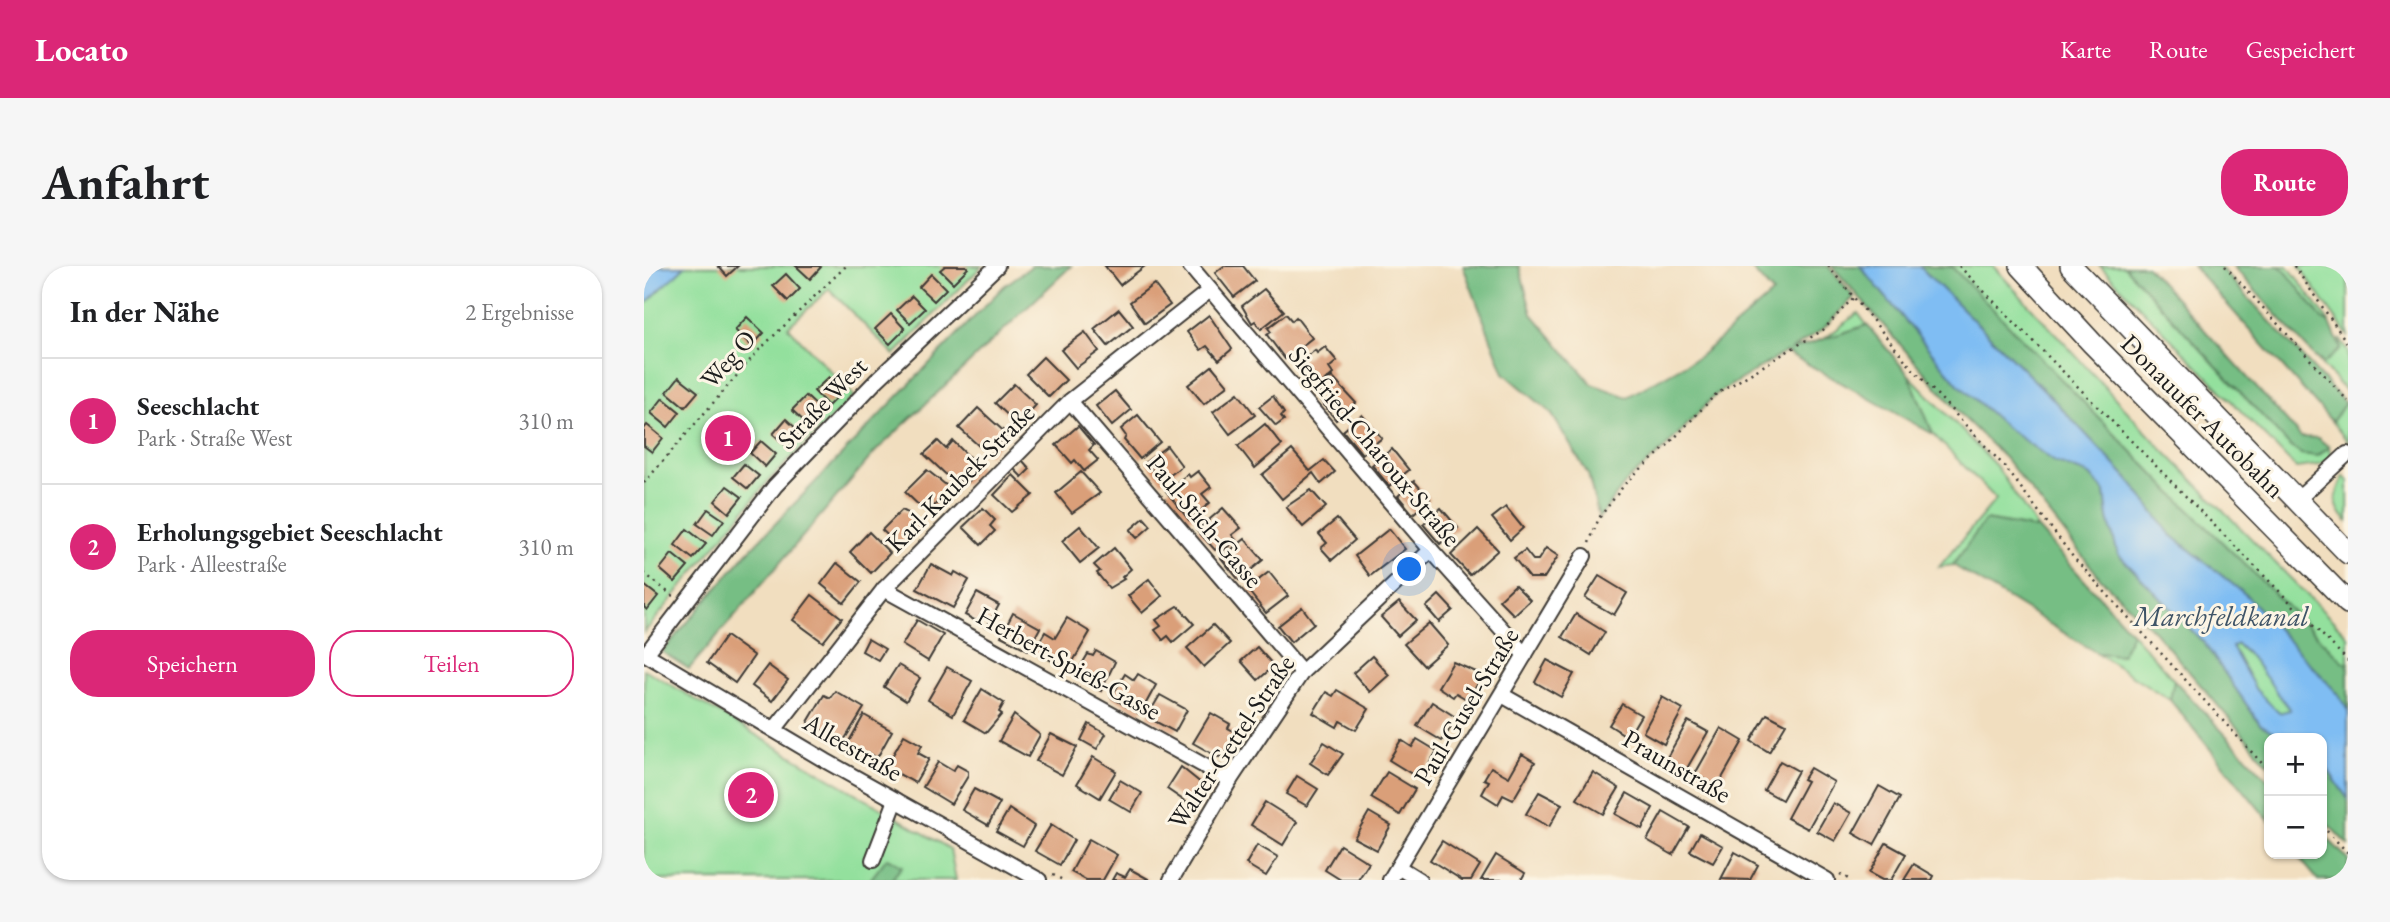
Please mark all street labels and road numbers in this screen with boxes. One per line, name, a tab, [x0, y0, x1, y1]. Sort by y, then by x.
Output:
street label: Weg O	[693, 322, 763, 396]
street label: Donauufer Autobahn	[2114, 327, 2293, 506]
street label: Siegfried-Charoux-Straße	[1281, 339, 1469, 553]
street label: Straße West	[770, 350, 874, 456]
street label: Karl-Kaubek-Straße	[878, 396, 1042, 560]
street label: Paul-Stich-Gasse	[1139, 447, 1271, 595]
street label: Herbert-Spieß-Gasse	[971, 598, 1167, 728]
street label: Paul-Gusel-Straße	[1406, 621, 1526, 791]
street label: Walter-Gettel-Straße	[1160, 648, 1302, 836]
street label: Alleestraße	[796, 704, 909, 789]
street label: Praunstraße	[1617, 721, 1737, 811]

